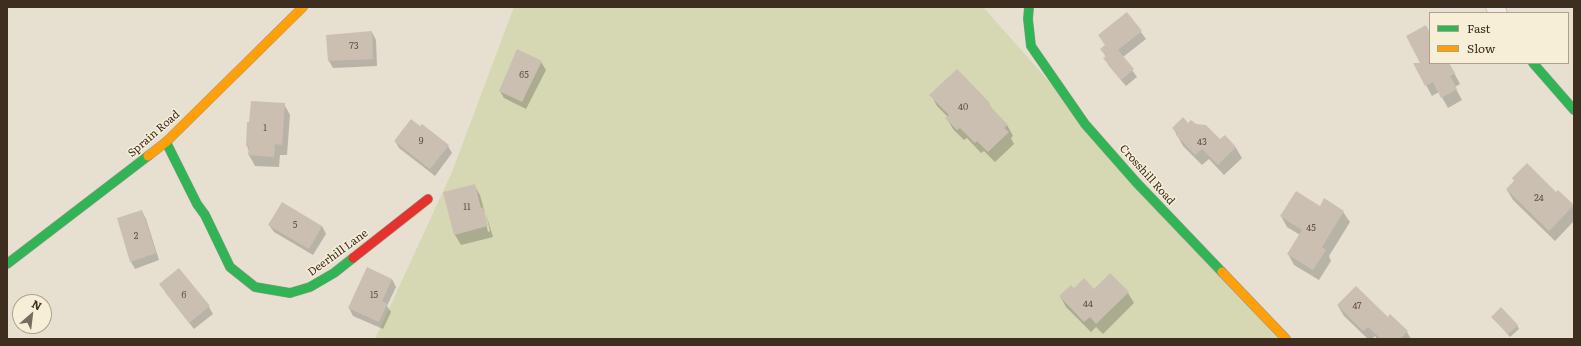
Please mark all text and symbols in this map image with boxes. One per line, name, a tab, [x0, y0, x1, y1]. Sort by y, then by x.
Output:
legend	[1429, 12, 1569, 64]
text: Fast	[1467, 19, 1490, 37]
text: Slow	[1467, 39, 1495, 57]
house number: 73	[349, 41, 359, 51]
house number: 65	[519, 70, 529, 80]
house number: 40	[958, 102, 968, 112]
street label: Sprain Road	[125, 108, 183, 160]
house number: 1	[263, 123, 267, 133]
house number: 9	[419, 136, 423, 146]
house number: 43	[1197, 137, 1207, 147]
street label: Crosshill Road	[1117, 142, 1177, 208]
house number: 24	[1534, 193, 1544, 203]
house number: 11	[463, 202, 471, 212]
house number: 5	[293, 220, 297, 230]
house number: 45	[1306, 223, 1316, 233]
street label: Deerhill Lane	[305, 227, 371, 279]
house number: 2	[134, 231, 138, 241]
house number: 6	[182, 290, 186, 300]
house number: 15	[370, 290, 378, 300]
north arrow	[12, 294, 52, 334]
text: N	[29, 295, 45, 314]
house number: 44	[1083, 299, 1093, 309]
house number: 47	[1352, 301, 1362, 311]

